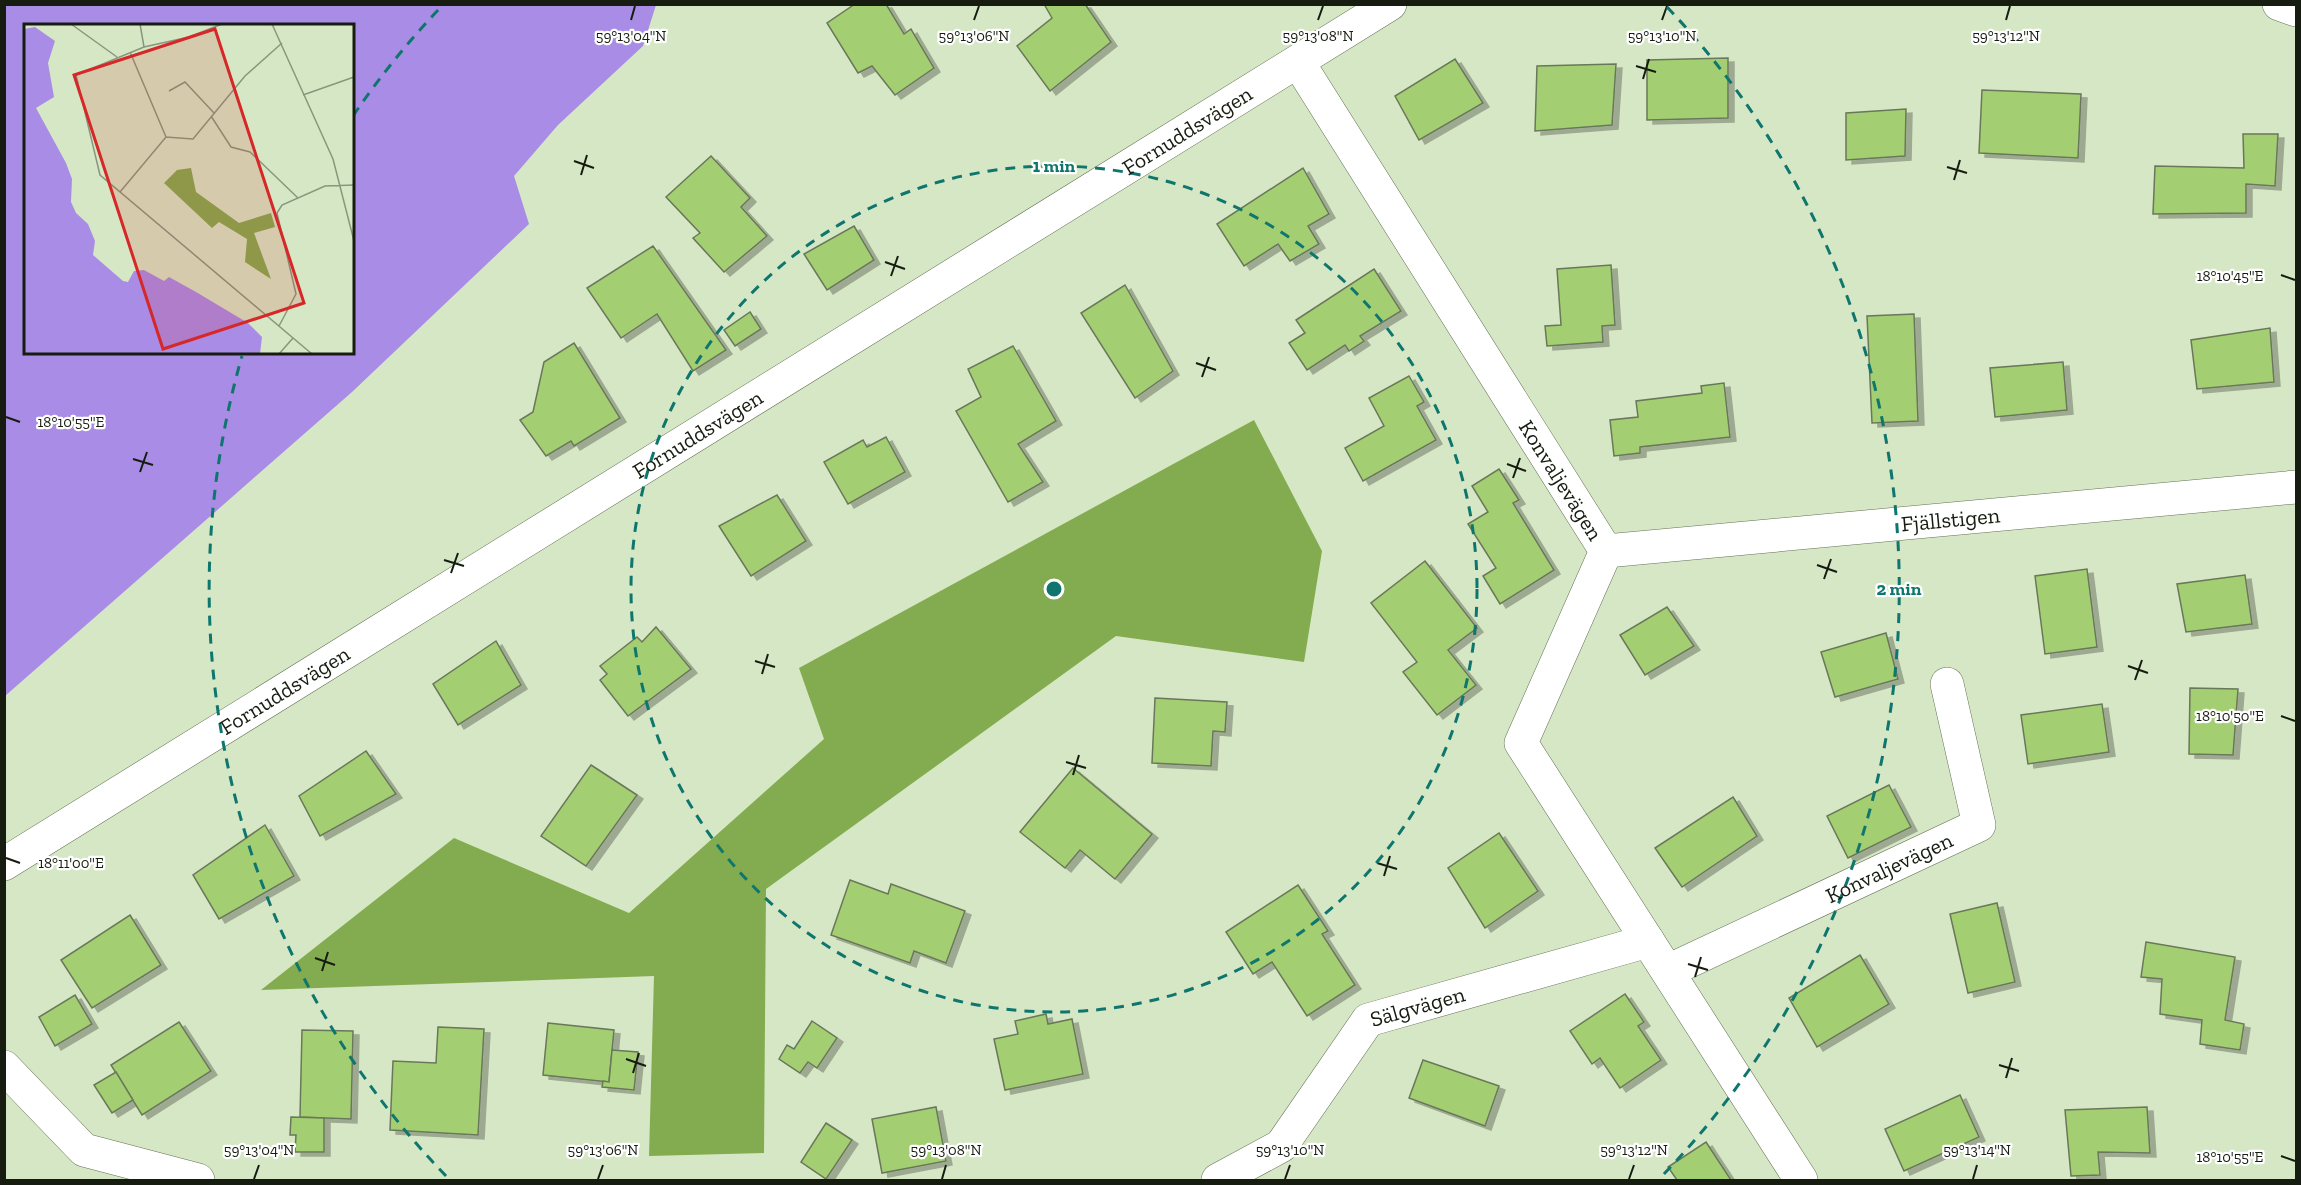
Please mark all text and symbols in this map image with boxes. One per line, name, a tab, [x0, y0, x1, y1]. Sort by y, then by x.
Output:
inset map	[24, 24, 354, 354]
text: 59°13'04"N	[596, 27, 666, 45]
text: 59°13'06"N	[939, 27, 1009, 45]
text: 59°13'08"N	[1283, 27, 1353, 45]
text: 59°13'10"N	[1628, 27, 1696, 45]
text: 59°13'12"N	[1972, 27, 2040, 45]
street label: Fornuddsvägen	[1117, 79, 1257, 181]
text: 1 min	[1033, 155, 1076, 177]
text: 18°10'45"E	[2197, 267, 2264, 285]
street label: Fornuddsvägen	[627, 383, 768, 484]
text: 18°10'55"E	[38, 413, 105, 431]
street label: Konvaljevägen	[1513, 415, 1609, 546]
street label: Fjällstigen	[1900, 501, 2002, 537]
text: 2 min	[1877, 578, 1922, 600]
centre of rings	[1044, 579, 1064, 599]
street label: Fornuddsvägen	[214, 639, 355, 740]
text: 18°10'50"E	[2196, 707, 2264, 725]
street label: Konvaljevägen	[1821, 826, 1957, 909]
text: 18°11'00"E	[38, 854, 104, 872]
street label: Sälgvägen	[1367, 980, 1468, 1032]
text: 59°13'04"N	[224, 1141, 294, 1159]
text: 59°13'06"N	[568, 1141, 638, 1159]
text: 59°13'08"N	[911, 1141, 981, 1159]
text: 59°13'10"N	[1256, 1141, 1324, 1159]
text: 59°13'12"N	[1600, 1141, 1668, 1159]
text: 59°13'14"N	[1943, 1141, 2011, 1159]
text: 18°10'55"E	[2197, 1148, 2264, 1166]

